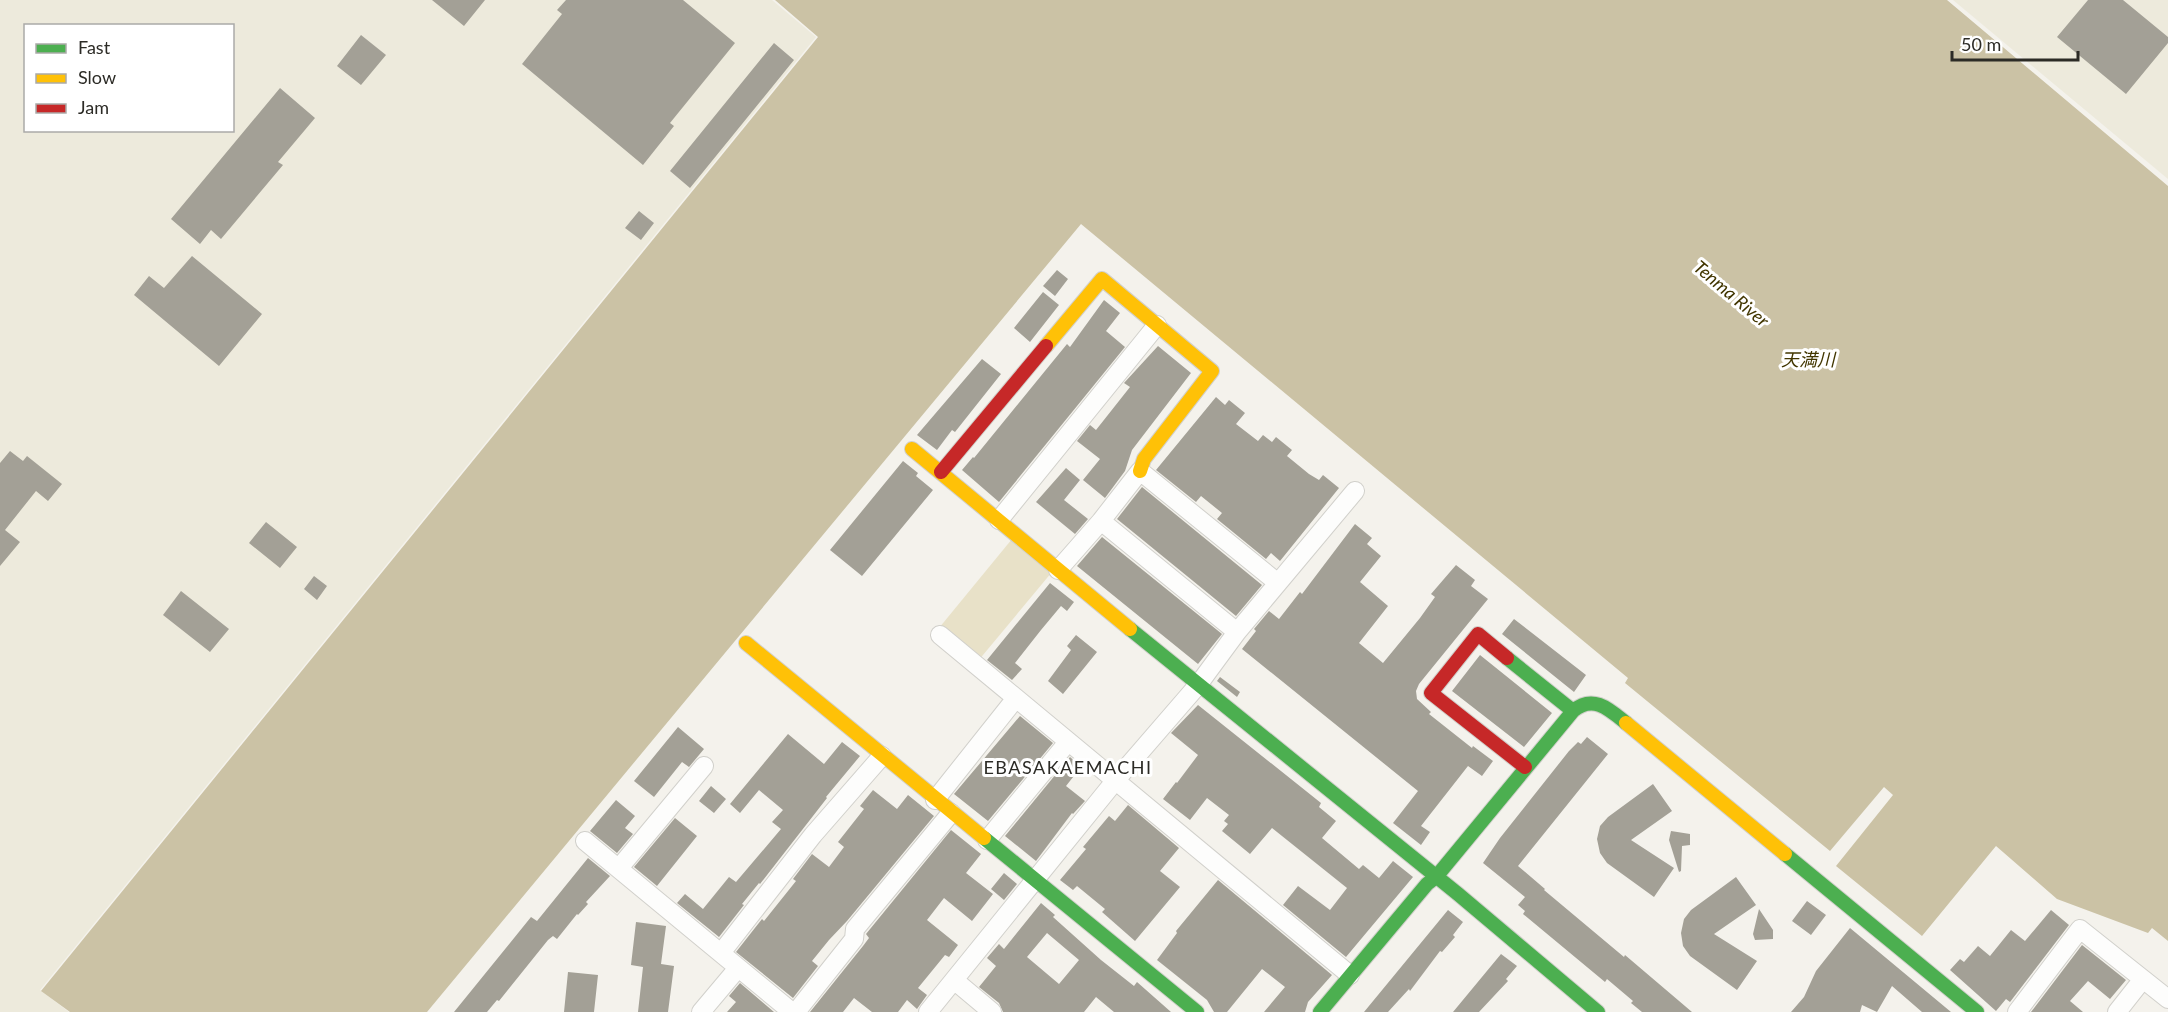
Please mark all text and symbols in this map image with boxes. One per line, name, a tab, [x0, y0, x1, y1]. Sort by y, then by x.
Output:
legend	[24, 24, 234, 132]
scale bar	[1952, 24, 2078, 62]
text: 50 m	[1961, 33, 2001, 55]
text: Fast	[78, 36, 111, 58]
text: Slow	[78, 66, 116, 88]
text: Jam	[78, 96, 109, 118]
water label: Tenma River	[1690, 255, 1774, 332]
water label: 天満川	[1781, 348, 1837, 370]
district label: EBASAKAEMACHI	[983, 756, 1153, 778]

